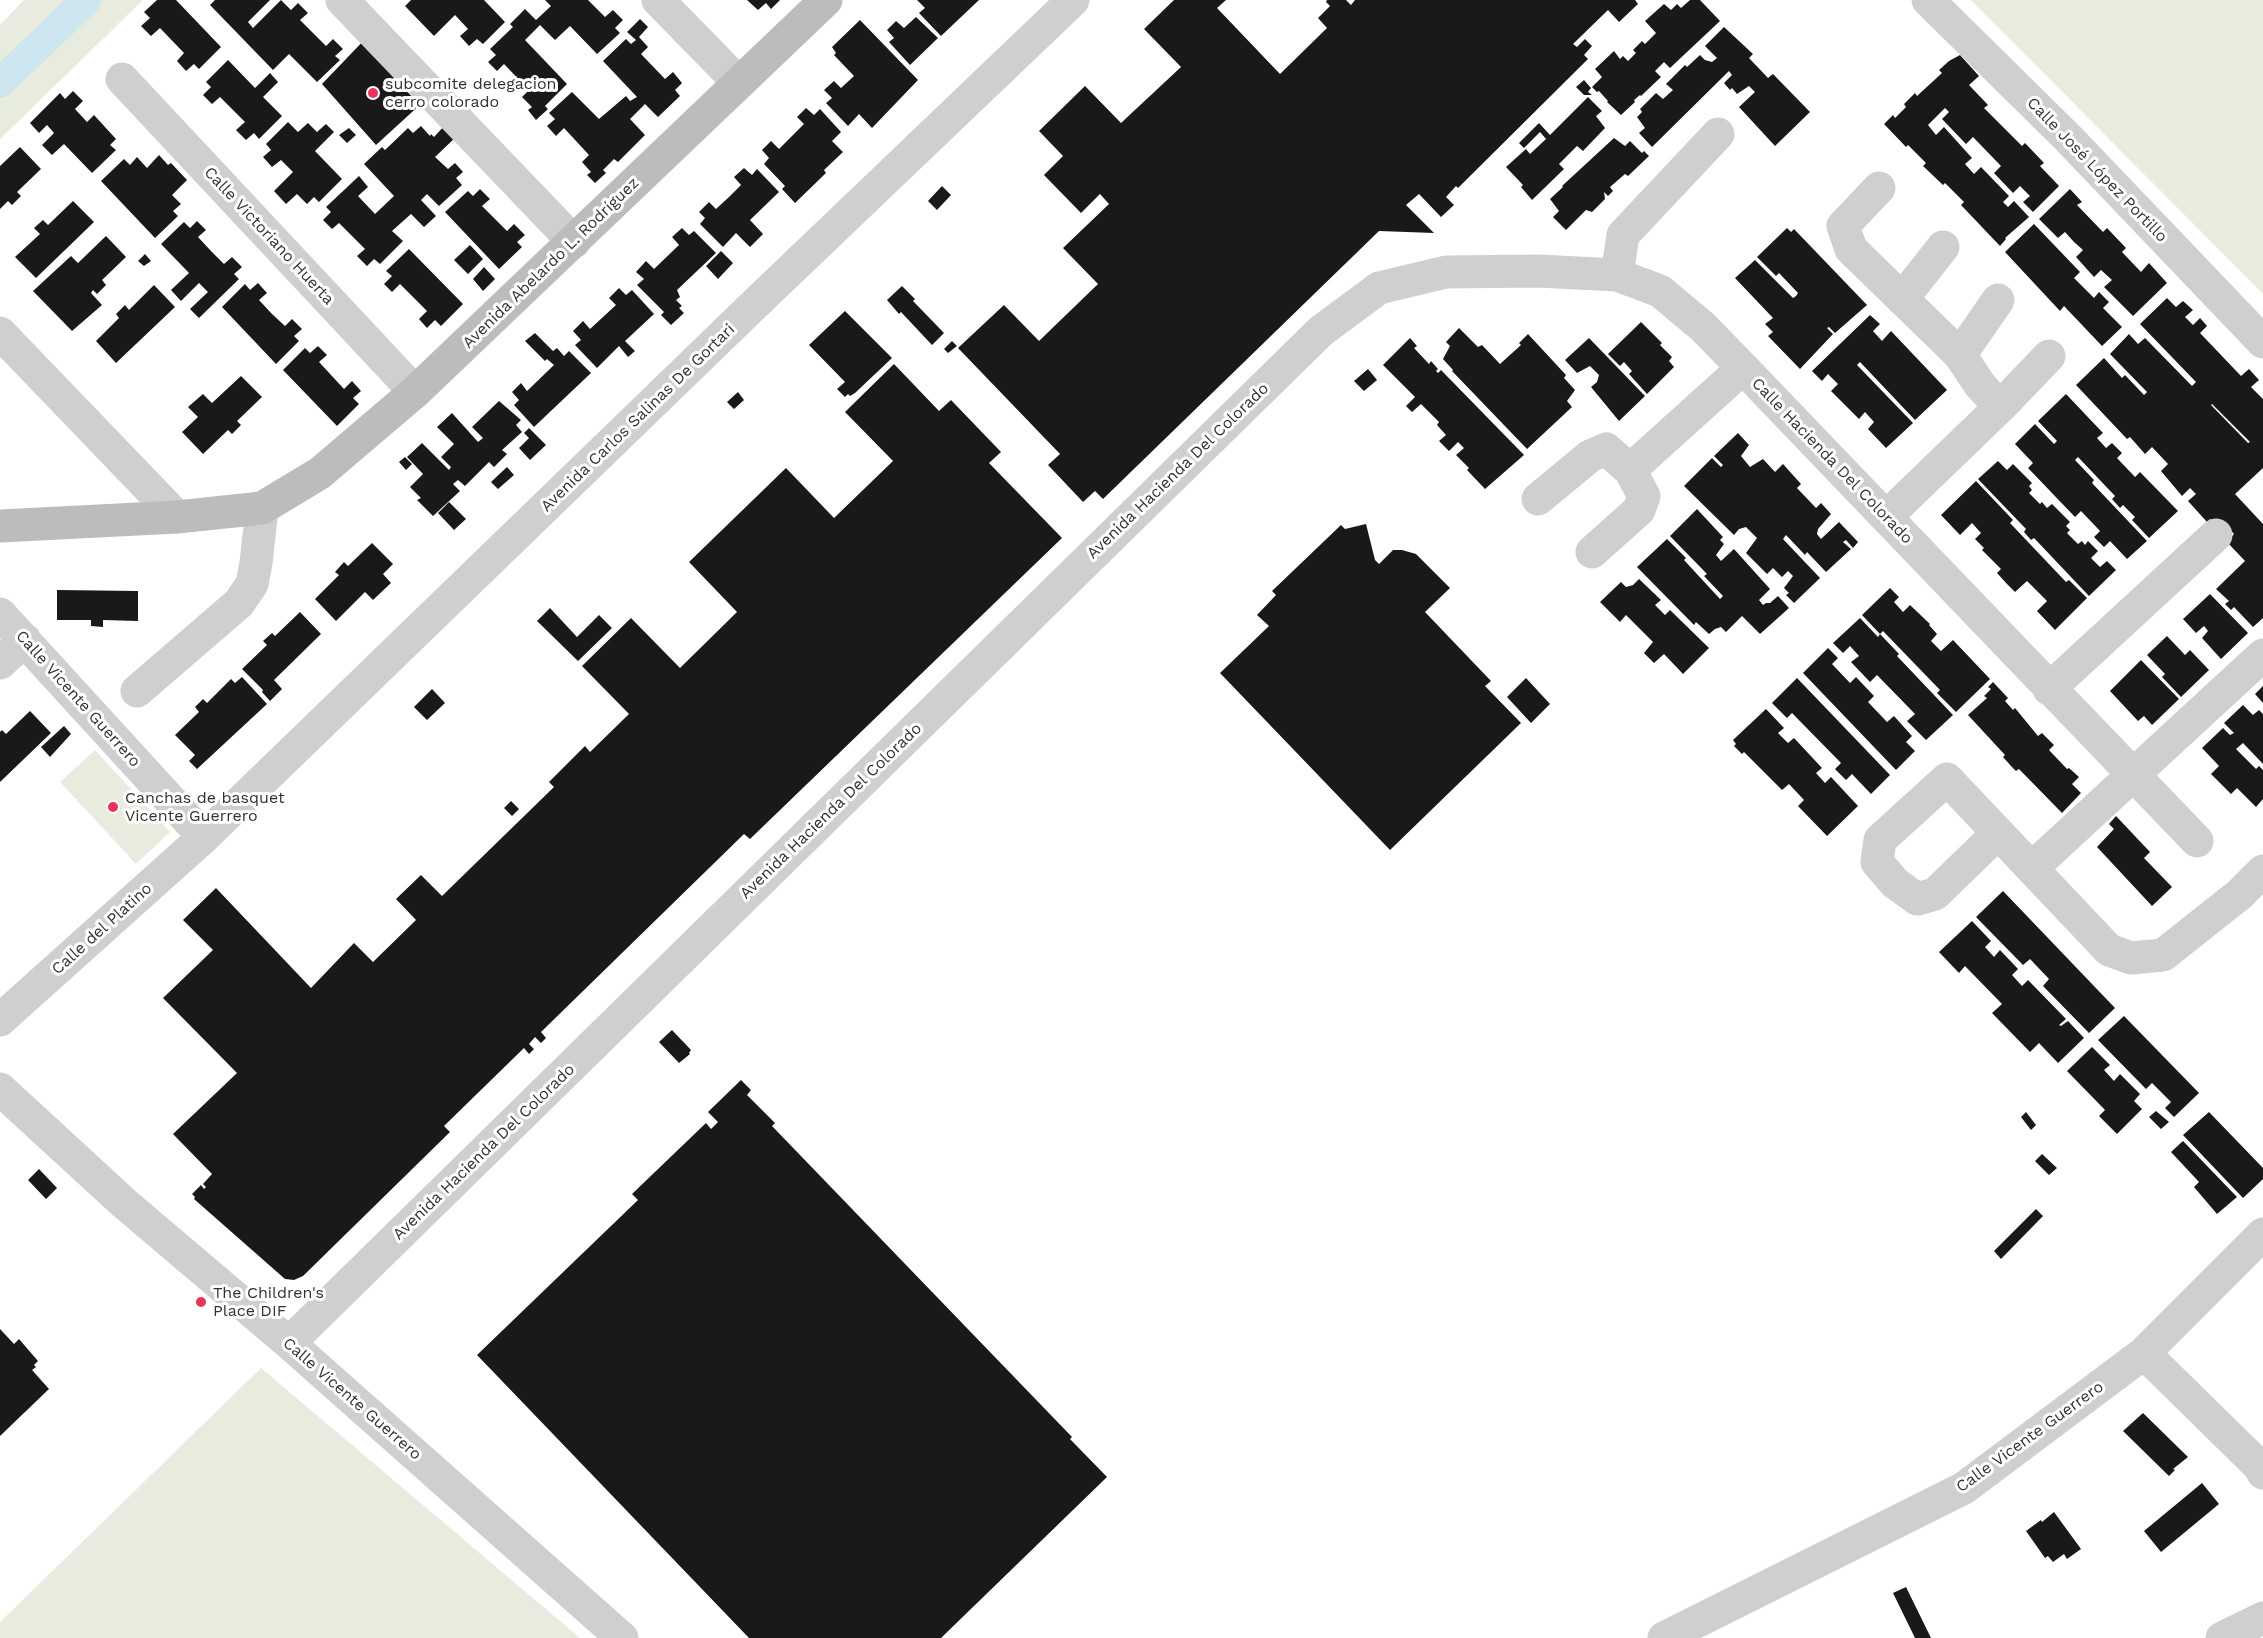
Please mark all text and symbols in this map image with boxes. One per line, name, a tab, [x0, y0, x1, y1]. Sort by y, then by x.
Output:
place label: subcomite delegacion cerro colorado	[385, 74, 556, 112]
marker: subcomite delegacion cerro colorado	[366, 86, 380, 100]
street label: Calle José López Portillo	[2023, 94, 2171, 246]
street label: Calle Victoriano Huerta	[200, 163, 338, 309]
street label: Avenida Abelardo L. Rodríguez	[459, 174, 643, 352]
street label: Avenida Carlos Salinas De Gortari	[537, 320, 739, 516]
street label: Calle Hacienda Del Colorado	[1748, 374, 1916, 548]
street label: Avenida Hacienda Del Colorado	[1083, 379, 1273, 563]
street label: Calle Vicente Guerrero	[12, 627, 144, 771]
street label: Avenida Hacienda Del Colorado	[736, 719, 926, 903]
place label: Canchas de basquet Vicente Guerrero	[125, 788, 285, 826]
marker: Canchas de basquet Vicente Guerrero	[106, 800, 120, 814]
street label: Calle del Platino	[48, 879, 156, 979]
street label: Avenida Hacienda Del Colorado	[389, 1060, 579, 1244]
place label: The Children's Place DIF	[213, 1283, 324, 1321]
marker: The Children's Place DIF	[194, 1295, 208, 1309]
street label: Calle Vicente Guerrero	[279, 1334, 425, 1464]
street label: Calle Vicente Guerrero	[1953, 1377, 2107, 1497]

